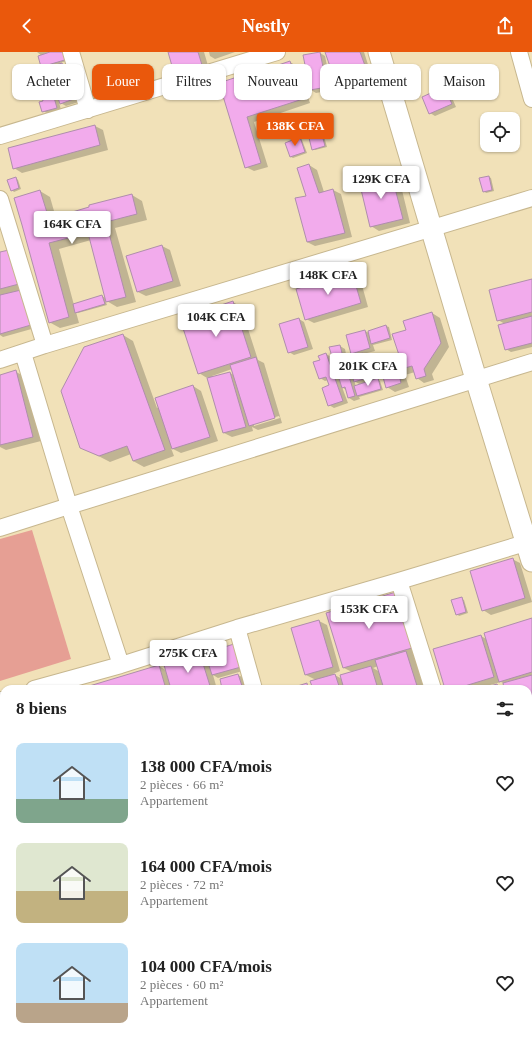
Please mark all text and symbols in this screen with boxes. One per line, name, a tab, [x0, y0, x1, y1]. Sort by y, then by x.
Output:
icon: back	[16, 15, 38, 37]
icon: share	[494, 15, 516, 37]
text: Nestly	[242, 16, 290, 36]
chip: Acheter	[12, 64, 84, 100]
chip: Louer	[92, 64, 154, 100]
chip: Filtres	[162, 64, 226, 100]
chip: Nouveau	[234, 64, 312, 100]
chip: Appartement	[320, 64, 421, 100]
chip: Maison	[429, 64, 499, 100]
map controls	[480, 112, 520, 152]
button: locate	[480, 112, 520, 152]
pin: 138K CFA	[254, 113, 336, 147]
text: 138K CFA	[266, 118, 324, 133]
pin: 129K CFA	[340, 166, 422, 200]
text: 129K CFA	[352, 171, 410, 186]
pin: 164K CFA	[31, 211, 113, 245]
text: 164K CFA	[43, 216, 101, 231]
pin: 148K CFA	[287, 262, 369, 296]
text: 148K CFA	[299, 267, 357, 282]
pin: 104K CFA	[175, 304, 257, 338]
text: 104K CFA	[187, 309, 245, 324]
pin: 201K CFA	[327, 353, 409, 387]
text: 201K CFA	[339, 358, 397, 373]
pin: 153K CFA	[328, 596, 410, 630]
text: 153K CFA	[340, 601, 398, 616]
pin: 275K CFA	[147, 640, 229, 674]
text: 275K CFA	[159, 645, 217, 660]
icon: filters	[494, 698, 516, 720]
text: 8 biens	[16, 699, 67, 718]
text: 138 000 CFA/mois	[140, 757, 272, 776]
icon: home	[48, 759, 96, 807]
icon: heart	[494, 772, 516, 794]
text: 2 pièces · 66 m²	[140, 777, 223, 792]
text: Appartement	[140, 793, 208, 808]
text: 164 000 CFA/mois	[140, 857, 272, 876]
icon: home	[48, 859, 96, 907]
icon: heart	[494, 872, 516, 894]
text: 2 pièces · 72 m²	[140, 877, 223, 892]
text: Appartement	[140, 893, 208, 908]
text: 104 000 CFA/mois	[140, 957, 272, 976]
icon: home	[48, 959, 96, 1007]
icon: heart	[494, 972, 516, 994]
text: 2 pièces · 60 m²	[140, 977, 223, 992]
text: Appartement	[140, 993, 208, 1008]

